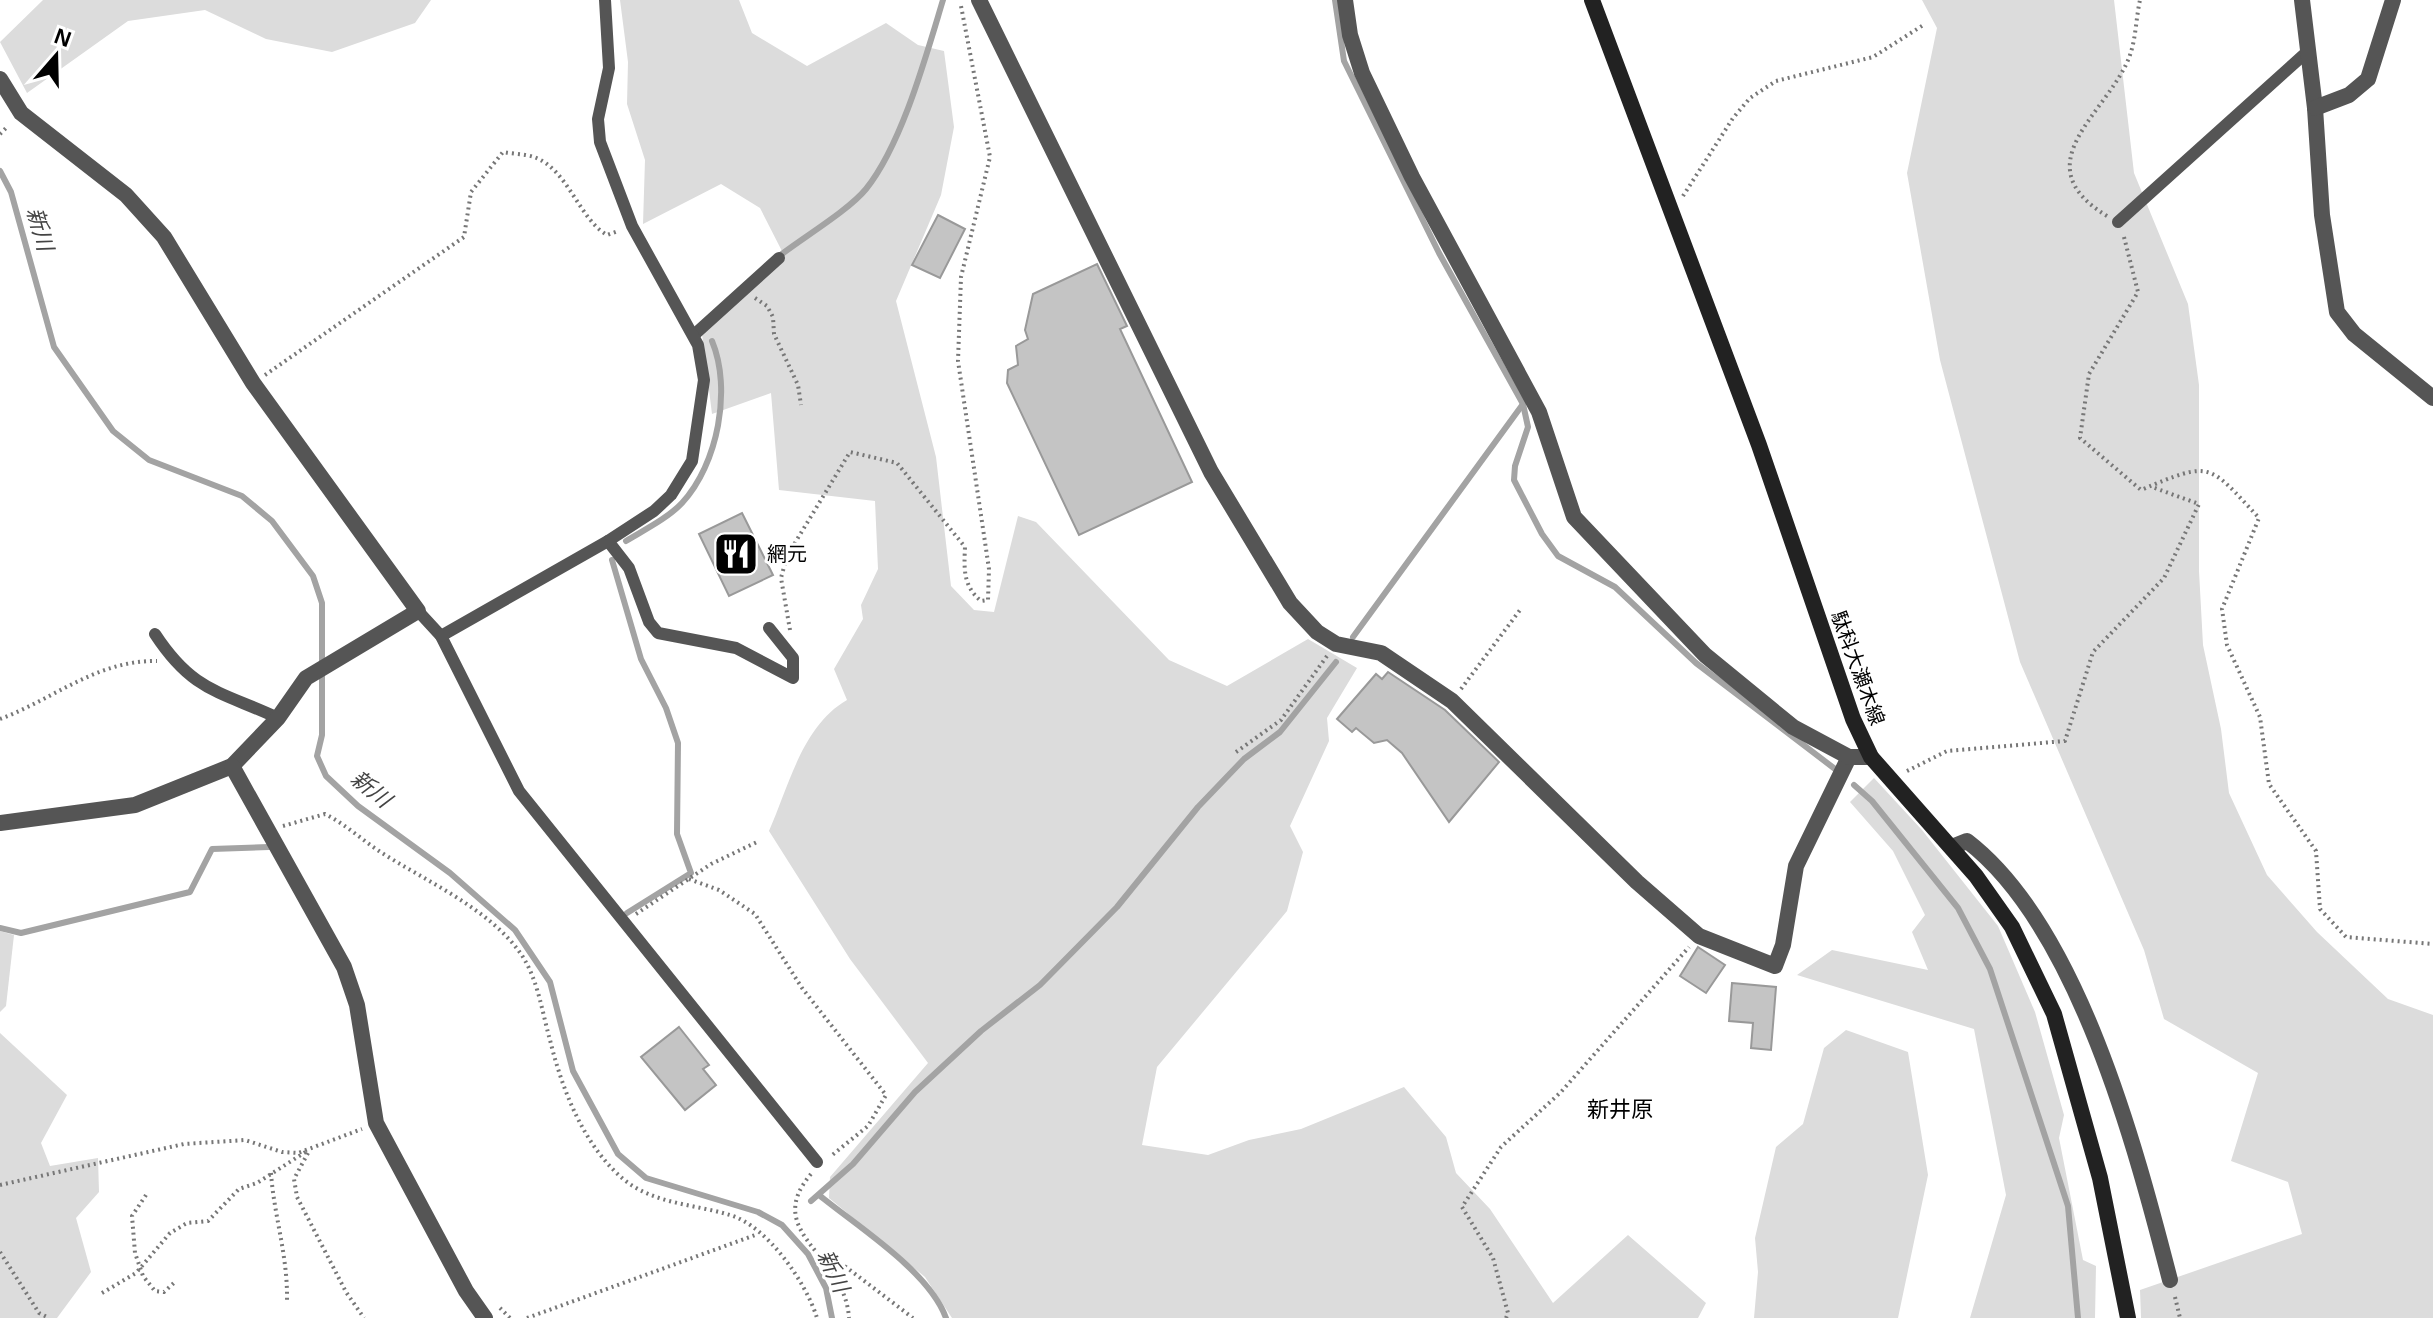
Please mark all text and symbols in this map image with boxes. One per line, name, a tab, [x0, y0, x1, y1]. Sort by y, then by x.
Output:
north arrow	[16, 16, 96, 96]
text: N	[51, 23, 74, 52]
water label: 新川	[22, 204, 59, 256]
restaurant icon: 網元	[712, 530, 760, 578]
place label: 網元	[767, 543, 807, 565]
street label: 駄科大瀬木線	[1827, 608, 1889, 728]
water label: 新川	[346, 765, 398, 814]
district label: 新井原	[1587, 1097, 1653, 1122]
water label: 新川	[812, 1246, 854, 1298]

